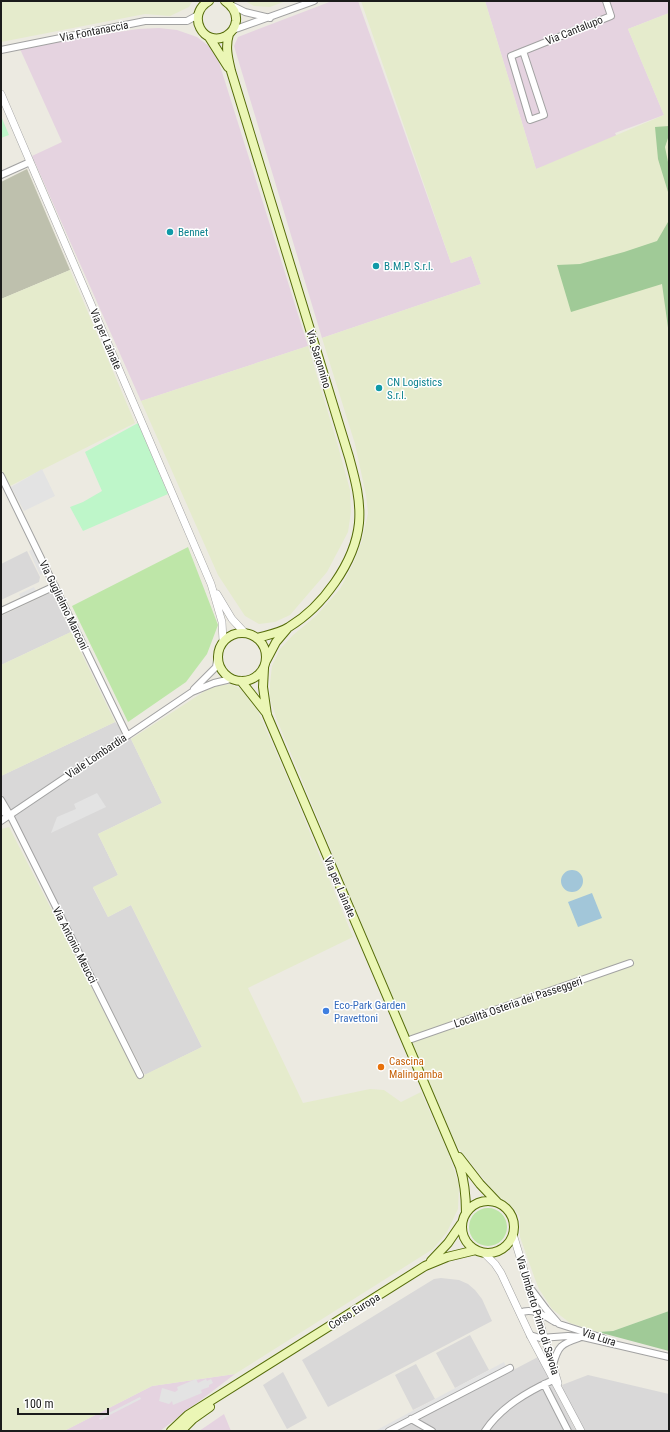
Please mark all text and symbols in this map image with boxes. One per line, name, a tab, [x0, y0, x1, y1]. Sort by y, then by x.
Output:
street label: Via Cantalupo	[544, 13, 605, 48]
street label: Via Fontanaccia	[59, 18, 129, 45]
place label: Bennet	[178, 226, 208, 239]
marker: Bennet	[165, 227, 175, 237]
place label: B.M.P. S.r.l.	[384, 260, 434, 273]
marker: B.M.P. S.r.l.	[371, 261, 381, 271]
street label: Via per Lainate	[87, 307, 124, 372]
street label: Via Saronnino	[303, 328, 334, 390]
place label: CN Logistics S.r.l.	[387, 376, 442, 402]
marker: CN Logistics S.r.l.	[374, 383, 384, 393]
street label: Via Guglielmo Marconi	[36, 558, 91, 652]
street label: Viale Lombardia	[63, 731, 129, 781]
street label: Via per Lainate	[321, 855, 358, 920]
street label: Via Antonio Meucci	[50, 905, 99, 986]
street label: Località Osteria dei Passeggeri	[452, 974, 584, 1031]
place label: Eco-Park Garden Pravettoni	[334, 999, 406, 1025]
marker: Eco-Park Garden Pravettoni	[321, 1006, 331, 1016]
place label: Cascina Malingamba	[389, 1055, 443, 1081]
marker: Cascina Malingamba	[376, 1062, 386, 1072]
street label: Via Umberto Primo di Savoia	[513, 1254, 562, 1376]
street label: Corso Europa	[326, 1290, 382, 1332]
street label: Via Lura	[580, 1326, 618, 1349]
scale bar	[18, 1390, 108, 1416]
text: 100 m	[24, 1397, 54, 1411]

